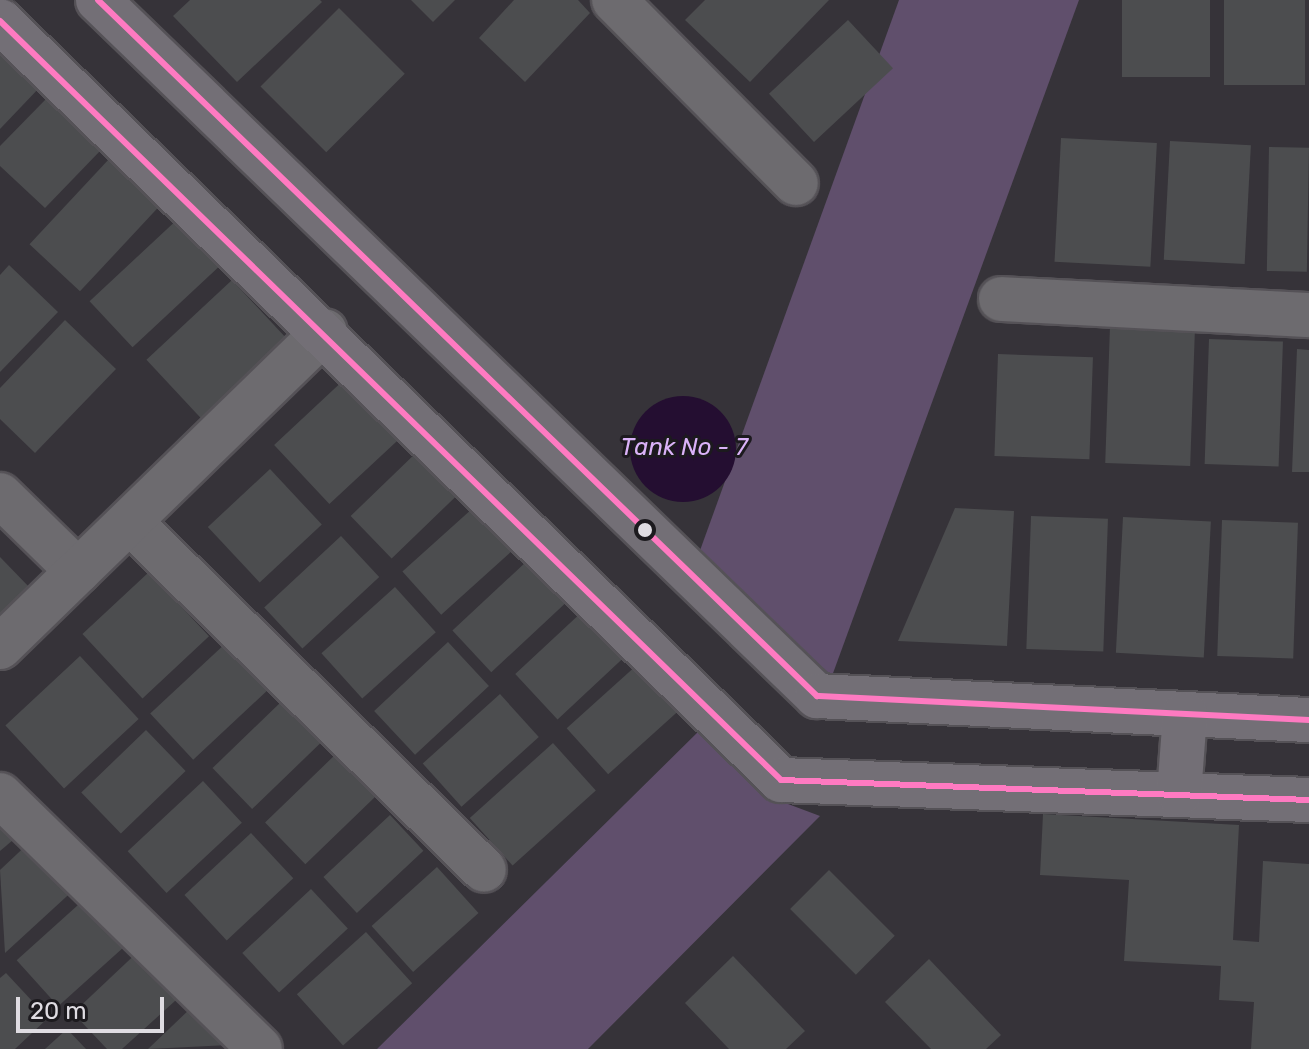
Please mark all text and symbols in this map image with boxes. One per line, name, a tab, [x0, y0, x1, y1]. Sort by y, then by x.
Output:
water label: Tank No - 7	[620, 434, 748, 462]
unlabelled marker	[637, 522, 653, 538]
scale bar	[20, 981, 168, 1031]
text: 20 m	[30, 997, 87, 1025]

